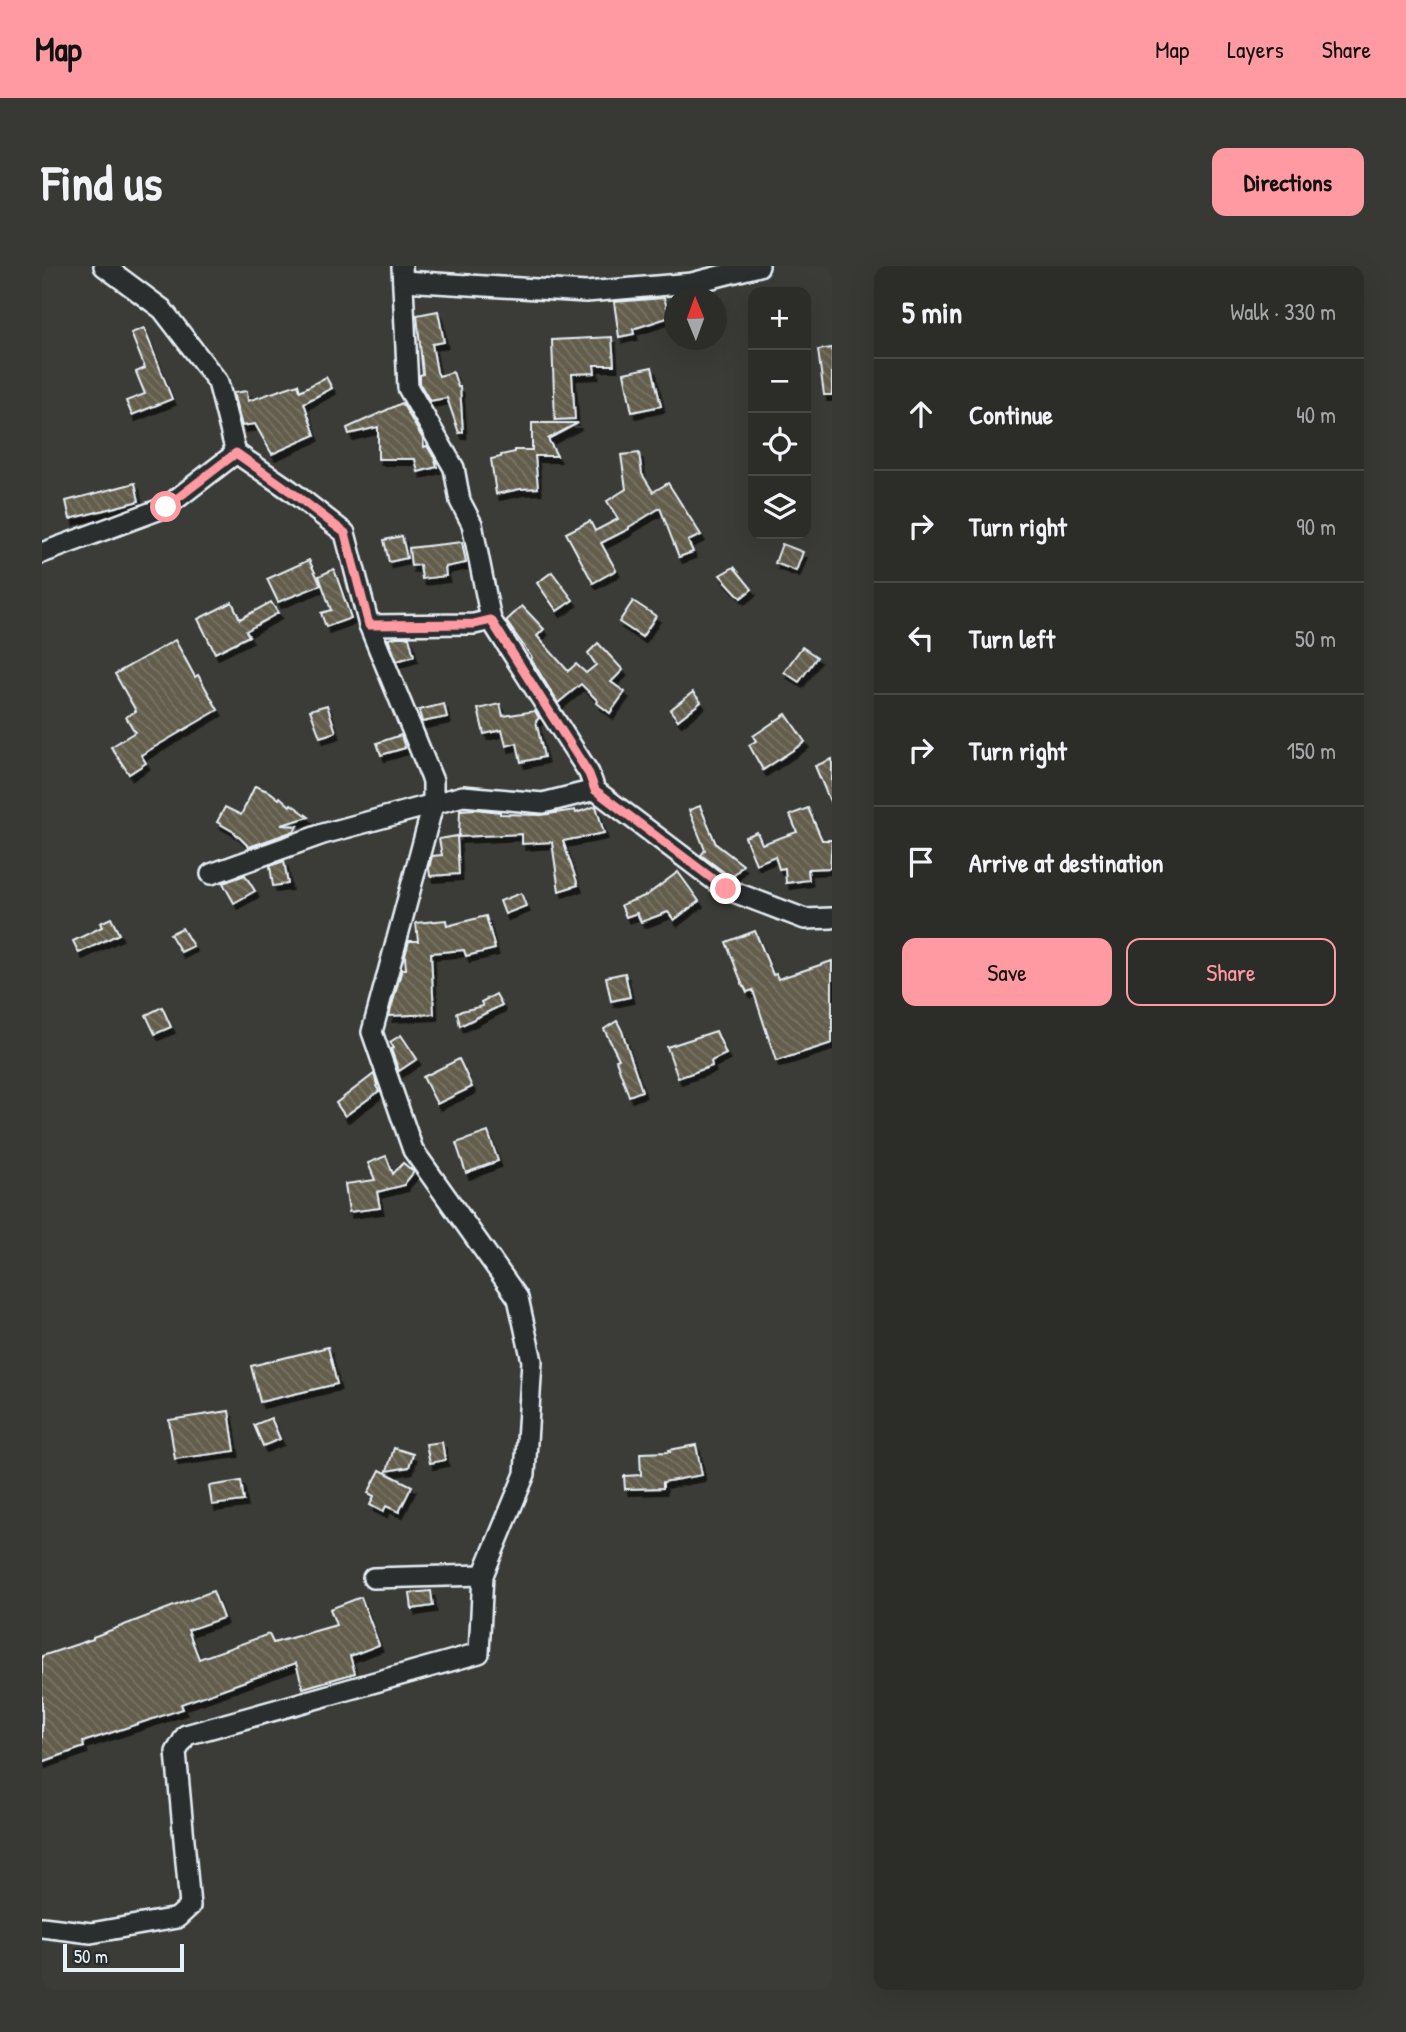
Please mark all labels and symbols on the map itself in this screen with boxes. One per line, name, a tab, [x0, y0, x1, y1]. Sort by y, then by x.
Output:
north arrow	[664, 287, 727, 350]
route start	[150, 491, 181, 522]
route end	[710, 873, 741, 904]
scale bar	[63, 1941, 184, 1973]

